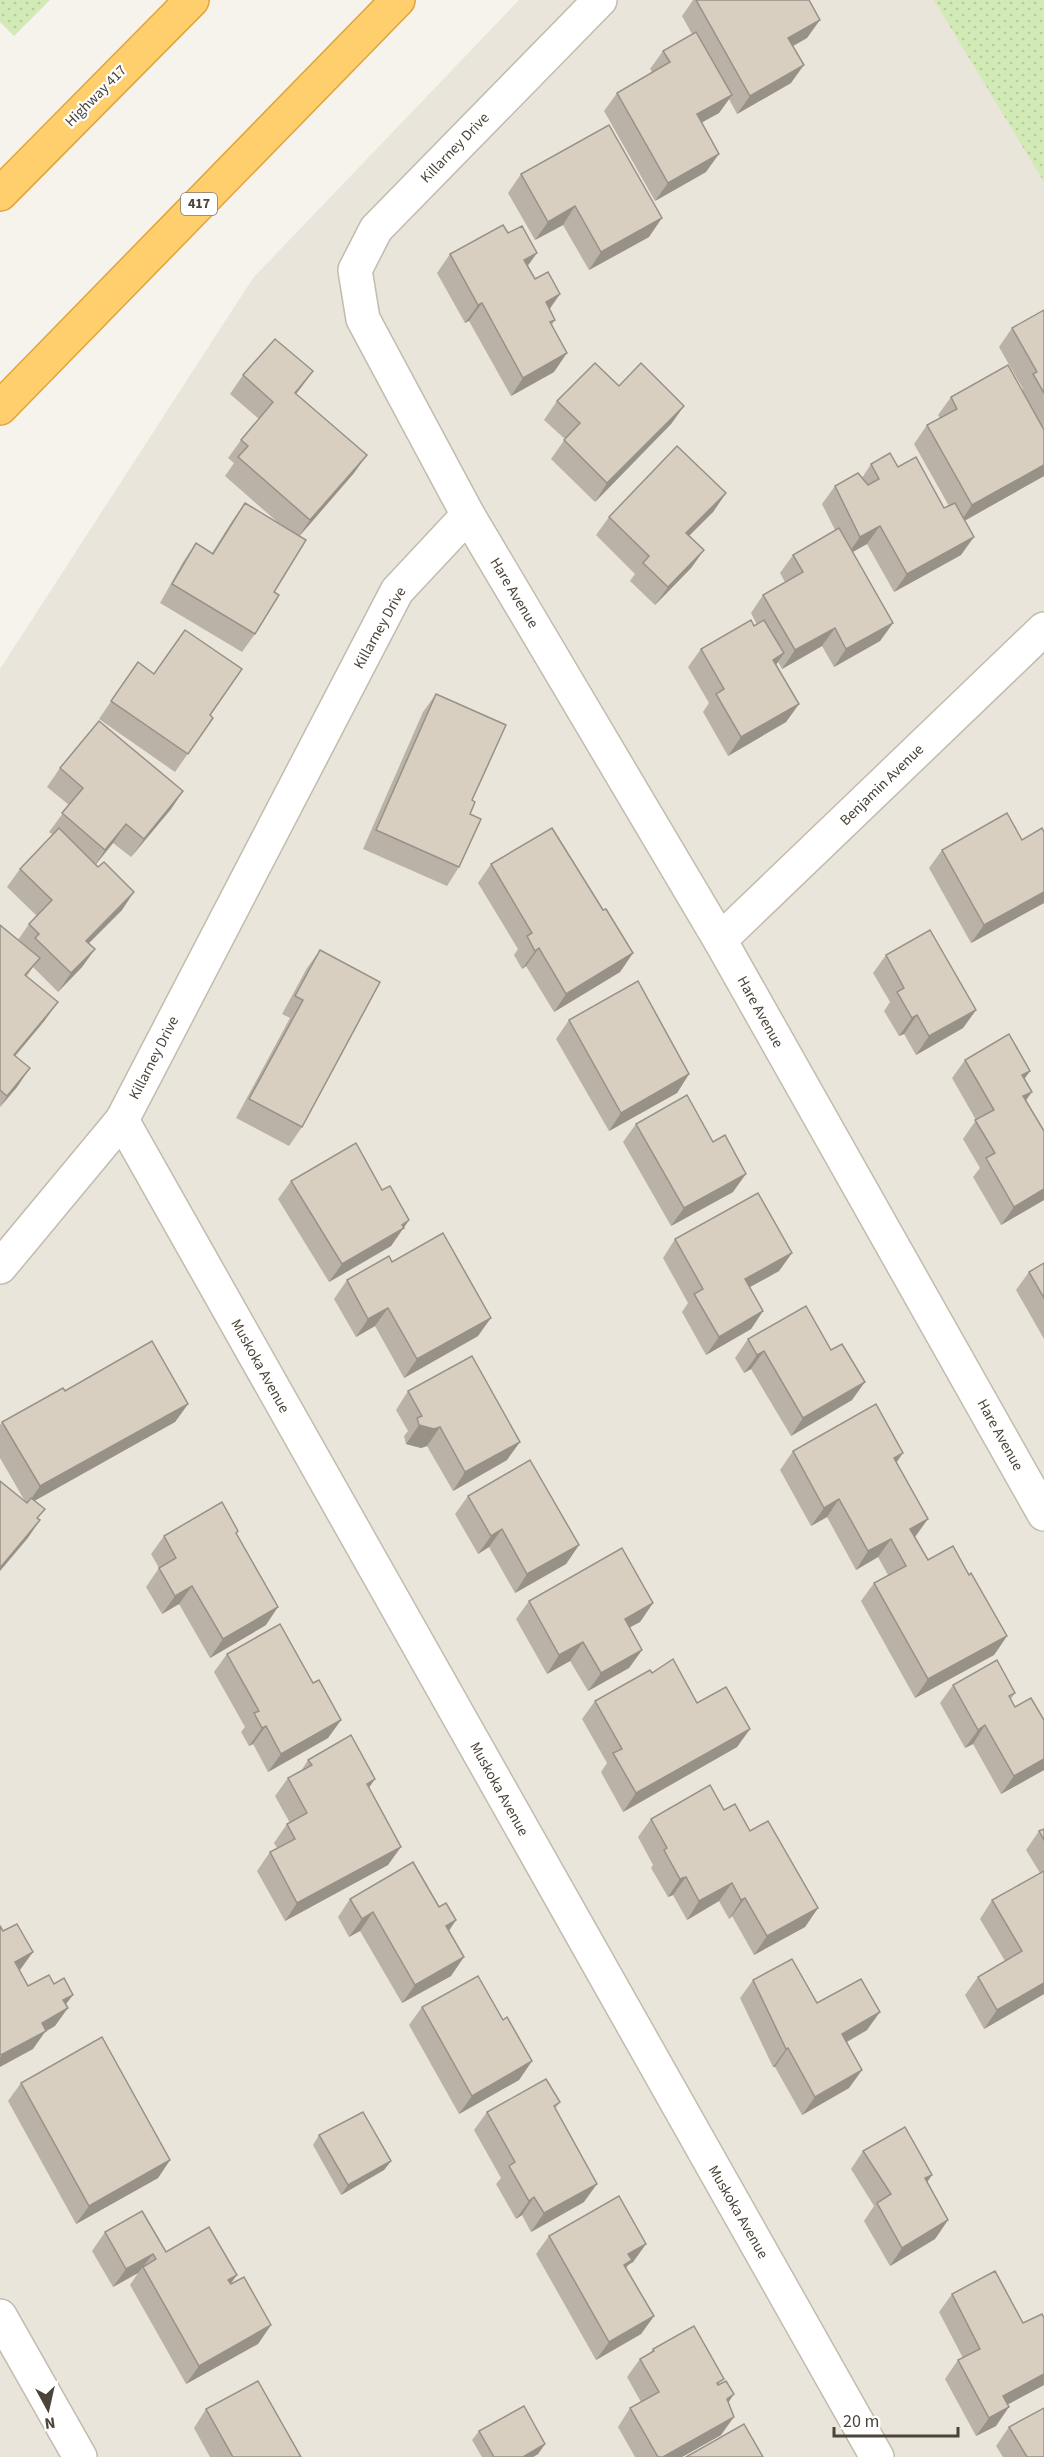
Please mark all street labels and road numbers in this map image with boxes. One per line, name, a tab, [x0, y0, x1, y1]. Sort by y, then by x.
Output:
street label: Highway 417	[60, 60, 132, 132]
street label: Killarney Drive	[416, 108, 494, 188]
road number: 417	[181, 193, 217, 215]
street label: Hare Avenue	[485, 554, 543, 632]
street label: Killarney Drive	[349, 583, 411, 673]
street label: Benjamin Avenue	[835, 739, 929, 831]
street label: Hare Avenue	[732, 972, 788, 1052]
street label: Killarney Drive	[124, 1013, 184, 1103]
street label: Muskoka Avenue	[225, 1315, 295, 1417]
street label: Hare Avenue	[972, 1395, 1028, 1475]
street label: Muskoka Avenue	[464, 1738, 534, 1840]
street label: Muskoka Avenue	[703, 2161, 773, 2263]

